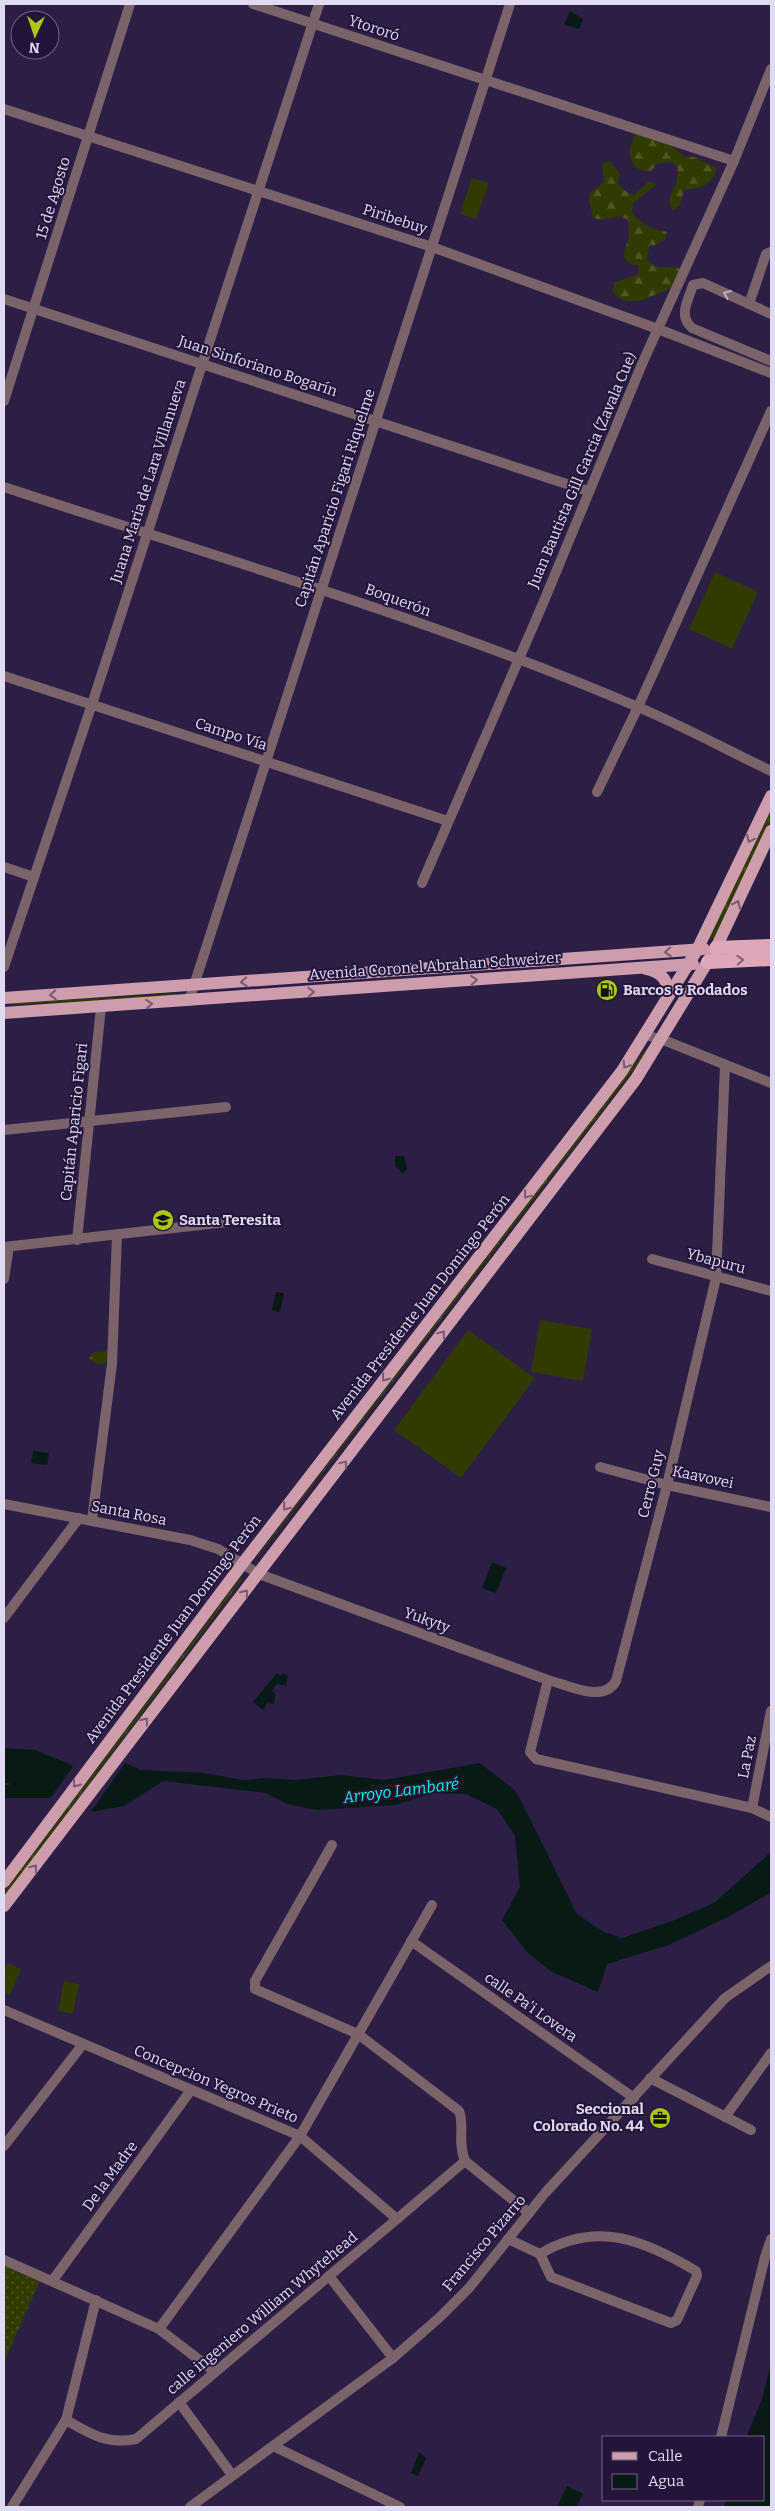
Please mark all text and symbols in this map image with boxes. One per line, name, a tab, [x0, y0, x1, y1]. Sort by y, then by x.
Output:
north arrow	[10, 10, 60, 60]
street label: Ytororó	[346, 11, 402, 45]
text: N	[28, 39, 40, 56]
street label: 15 de Agosto	[32, 155, 74, 241]
street label: Piribebuy	[360, 200, 430, 238]
one-way arrow	[723, 289, 732, 300]
street label: Juan Sinforiano Bogarín	[175, 331, 340, 400]
street label: Juan Bautista Gill Garcia (Zavala Cue)	[524, 349, 640, 592]
street label: Juana Maria de Lara Villanueva	[106, 377, 190, 586]
street label: Capitán Aparicio Figari Riquelme	[291, 386, 379, 610]
street label: Boquerón	[363, 580, 434, 620]
street label: Campo Vía	[193, 714, 269, 754]
one-way arrow	[746, 834, 756, 843]
one-way arrow	[731, 900, 741, 909]
one-way arrow	[663, 946, 671, 957]
street label: Avenida Coronel Abrahan Schweizer	[308, 948, 562, 984]
one-way arrow	[736, 955, 744, 966]
one-way arrow	[470, 974, 478, 985]
one-way arrow	[239, 976, 247, 987]
fuel station icon: Barcos & Rodados	[595, 978, 619, 1002]
place label: Barcos & Rodados	[623, 981, 748, 999]
one-way arrow	[308, 986, 316, 997]
one-way arrow	[49, 989, 57, 1000]
one-way arrow	[146, 998, 154, 1009]
street label: Capitán Aparicio Figari	[57, 1042, 91, 1202]
one-way arrow	[622, 1060, 632, 1069]
one-way arrow	[524, 1189, 533, 1198]
street label: Avenida Presidente Juan Domingo Perón	[326, 1190, 514, 1423]
school or university icon: Santa Teresita	[151, 1208, 175, 1232]
place label: Santa Teresita	[179, 1211, 282, 1229]
street label: Ybapuru	[684, 1244, 748, 1278]
one-way arrow	[436, 1330, 445, 1340]
one-way arrow	[382, 1372, 391, 1382]
street label: Cerro Guy	[634, 1448, 668, 1520]
one-way arrow	[338, 1461, 346, 1470]
street label: Kaavovei	[671, 1462, 736, 1492]
street label: Santa Rosa	[90, 1497, 168, 1529]
one-way arrow	[283, 1501, 292, 1511]
street label: Avenida Presidente Juan Domingo Perón	[81, 1511, 265, 1747]
one-way arrow	[239, 1589, 248, 1599]
street label: Yukyty	[401, 1603, 453, 1637]
one-way arrow	[139, 1718, 147, 1727]
street label: La Paz	[734, 1734, 760, 1780]
water label: Arroyo Lambaré	[341, 1774, 460, 1807]
one-way arrow	[73, 1778, 82, 1788]
one-way arrow	[28, 1865, 36, 1874]
street label: calle Pa'i Lovera	[481, 1968, 581, 2046]
street label: Concepcion Yegros Prieto	[131, 2041, 301, 2127]
place label: Seccional Colorado No. 44	[533, 2100, 644, 2135]
office icon: Seccional Colorado No. 44	[648, 2106, 672, 2130]
street label: De la Madre	[79, 2138, 141, 2214]
street label: Francisco Pizarro	[438, 2191, 530, 2295]
street label: calle ingeniero William Whytehead	[163, 2228, 361, 2398]
legend	[602, 2436, 765, 2501]
text: Calle	[648, 2447, 682, 2465]
text: Agua	[648, 2472, 684, 2490]

